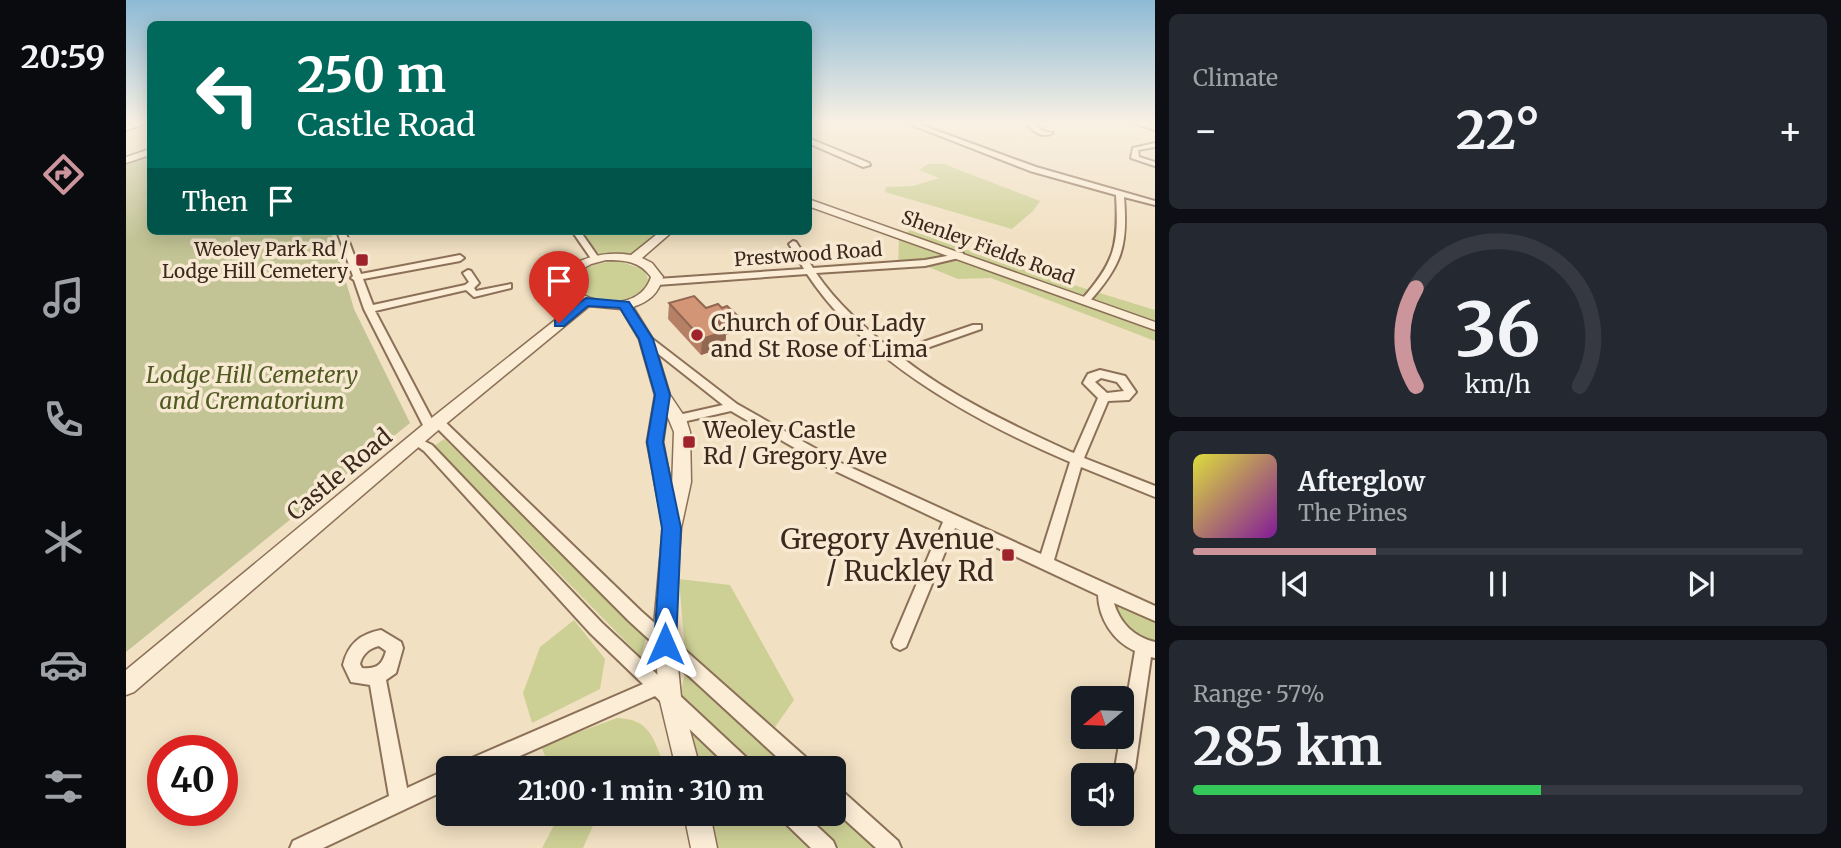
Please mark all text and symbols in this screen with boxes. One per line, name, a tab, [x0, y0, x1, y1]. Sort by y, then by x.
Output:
text: 20:59	[21, 37, 105, 77]
text: 250 m	[297, 44, 446, 105]
icon: left	[182, 49, 273, 140]
text: Climate	[1193, 63, 1278, 92]
text: 22°	[1456, 98, 1540, 163]
text: Castle Road	[297, 105, 475, 145]
text: −	[1193, 107, 1218, 154]
text: +	[1778, 107, 1803, 154]
icon: directions	[39, 150, 88, 199]
icon: arrive	[262, 182, 300, 220]
text: Then	[182, 185, 248, 218]
street label: Shenley Fields Road	[898, 205, 1078, 289]
place label: Weoley Park Rd / Lodge Hill Cemetery	[162, 237, 348, 283]
street label: Prestwood Road	[733, 237, 883, 271]
pin	[529, 251, 589, 323]
marker: Weoley Park Rd / Lodge Hill Cemetery	[354, 252, 370, 268]
icon: arrive	[540, 262, 578, 300]
icon: music	[39, 273, 88, 322]
text: 36	[1455, 284, 1541, 376]
place label: Church of Our Lady and St Rose of Lima	[711, 308, 928, 363]
marker: Church of Our Lady and St Rose of Lima	[689, 327, 705, 343]
park label: Lodge Hill Cemetery and Crematorium	[146, 360, 358, 415]
text: km/h	[1465, 368, 1531, 400]
icon: phone	[39, 395, 88, 444]
place label: Weoley Castle Rd / Gregory Ave	[702, 415, 887, 470]
street label: Castle Road	[281, 422, 398, 526]
marker: Weoley Castle Rd / Gregory Ave	[681, 434, 697, 450]
text: Afterglow	[1298, 465, 1425, 498]
text: The Pines	[1298, 498, 1408, 527]
icon: climate	[39, 517, 88, 566]
place label: Gregory Avenue / Ruckley Rd	[780, 521, 994, 589]
marker: Gregory Avenue / Ruckley Rd	[1000, 547, 1016, 563]
icon: previous	[1276, 565, 1314, 603]
icon: pause	[1479, 565, 1517, 603]
icon: next	[1682, 565, 1720, 603]
position arrow	[628, 607, 702, 681]
icon: car	[39, 640, 88, 689]
text: Range · 57%	[1193, 679, 1325, 708]
north arrow	[1071, 686, 1134, 749]
map controls	[1071, 686, 1134, 826]
text: 285 km	[1193, 714, 1382, 779]
speed limit sign: 40	[147, 735, 238, 826]
icon: filters	[39, 762, 88, 811]
button: sound	[1071, 763, 1134, 826]
text: 21:00 · 1 min · 310 m	[518, 774, 764, 807]

